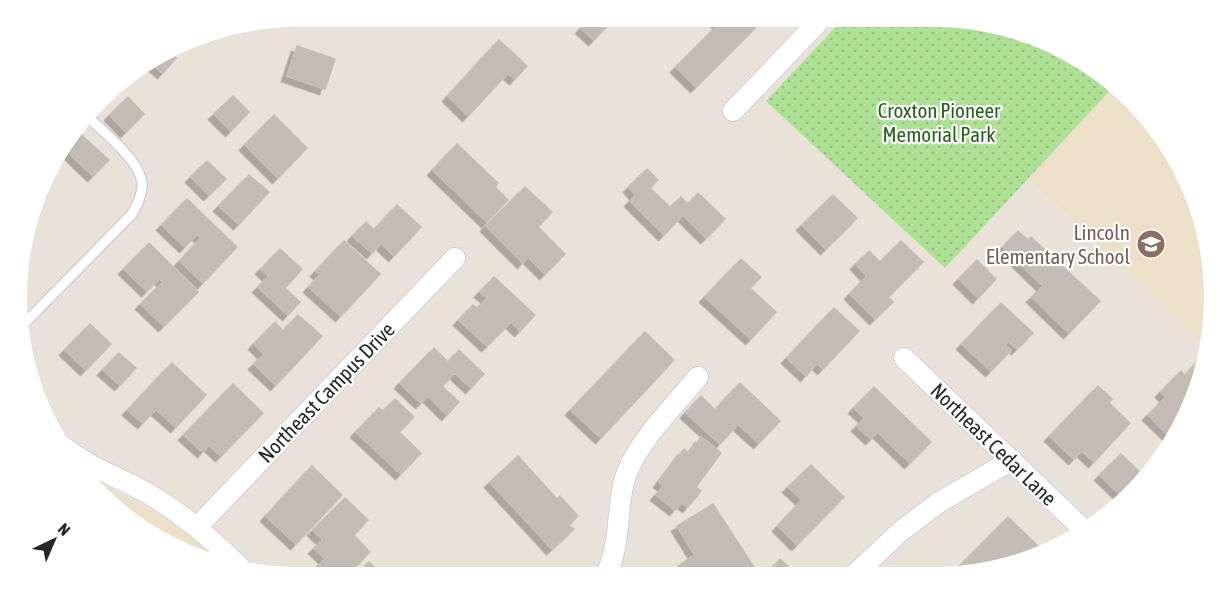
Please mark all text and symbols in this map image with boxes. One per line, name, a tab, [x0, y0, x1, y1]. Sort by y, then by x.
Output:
park label: Croxton Pioneer Memorial Park	[878, 98, 1001, 146]
place label: Lincoln Elementary School	[986, 220, 1130, 268]
school or university icon: Lincoln Elementary School	[1135, 228, 1167, 260]
street label: Northeast Campus Drive	[253, 317, 399, 467]
street label: Northeast Cedar Lane	[926, 378, 1062, 510]
north arrow	[24, 510, 84, 570]
text: N	[55, 519, 74, 539]

